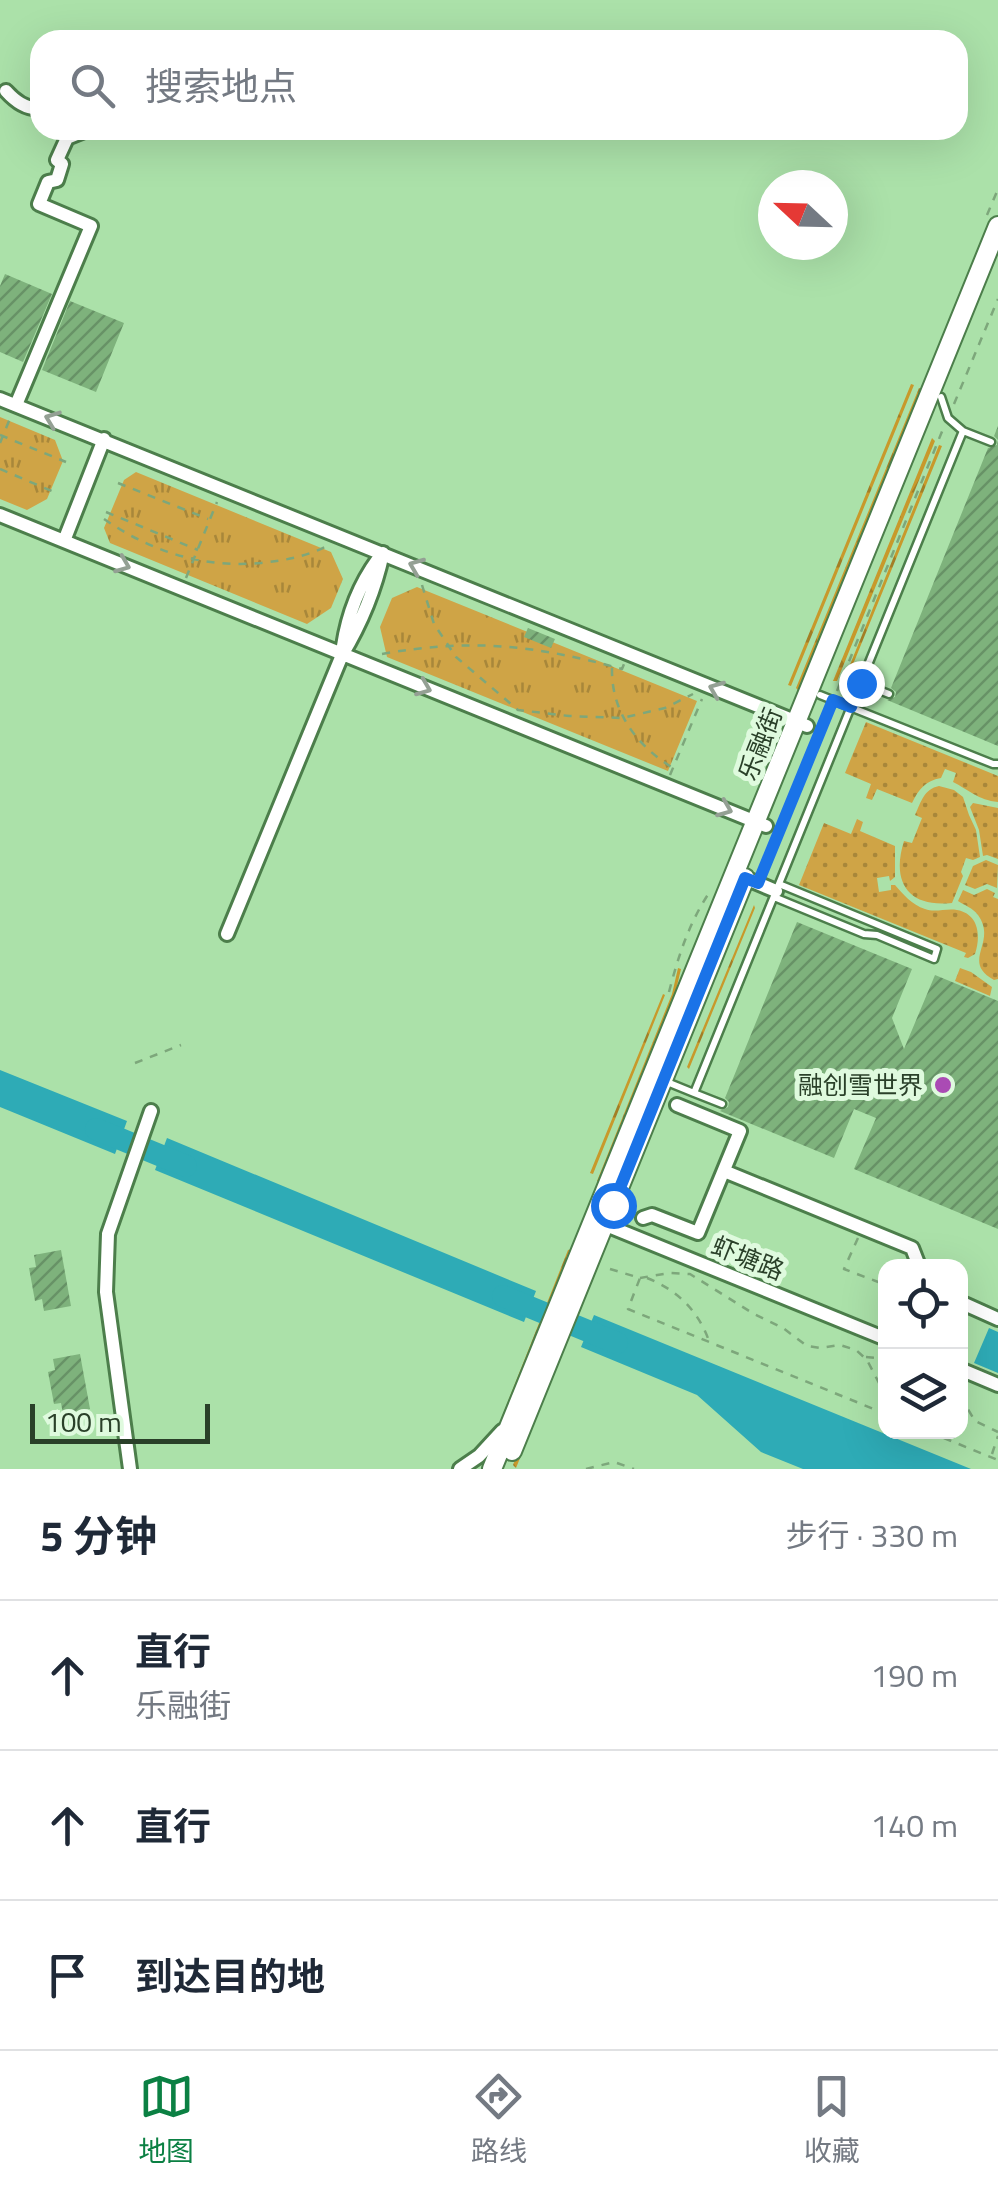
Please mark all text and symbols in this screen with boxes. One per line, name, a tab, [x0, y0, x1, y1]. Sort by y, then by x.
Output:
search box	[30, 30, 968, 140]
text: 搜索地点	[145, 57, 297, 115]
icon: search	[65, 58, 120, 113]
north arrow	[758, 170, 848, 260]
one-way arrow	[44, 410, 62, 430]
one-way arrow	[113, 553, 131, 573]
one-way arrow	[408, 558, 425, 578]
route end	[839, 661, 885, 707]
one-way arrow	[414, 676, 431, 696]
one-way arrow	[709, 681, 726, 701]
street label: 乐融街	[728, 702, 792, 786]
one-way arrow	[715, 798, 733, 818]
place label: 融创雪世界	[798, 1066, 923, 1104]
marker: 融创雪世界	[932, 1074, 954, 1096]
route start	[591, 1183, 637, 1229]
street label: 虾塘路	[706, 1226, 790, 1290]
map controls	[878, 1259, 968, 1439]
button: locate	[878, 1259, 968, 1349]
button: layers	[878, 1349, 968, 1439]
scale bar	[30, 1399, 210, 1444]
text: 100 m	[45, 1400, 122, 1443]
text: 5 分钟	[40, 1503, 157, 1567]
text: 步行 · 330 m	[785, 1511, 958, 1559]
text: 直行	[135, 1622, 211, 1680]
icon: ahead	[40, 1648, 95, 1703]
text: 190 m	[870, 1651, 958, 1699]
text: 乐融街	[135, 1681, 231, 1729]
text: 直行	[135, 1797, 211, 1855]
icon: ahead	[40, 1798, 95, 1853]
text: 140 m	[870, 1801, 958, 1849]
text: 到达目的地	[135, 1947, 325, 2005]
icon: arrive	[40, 1948, 95, 2003]
tab: 地图	[138, 2069, 194, 2172]
tab: 路线	[471, 2069, 527, 2172]
tab: 收藏	[804, 2069, 860, 2172]

